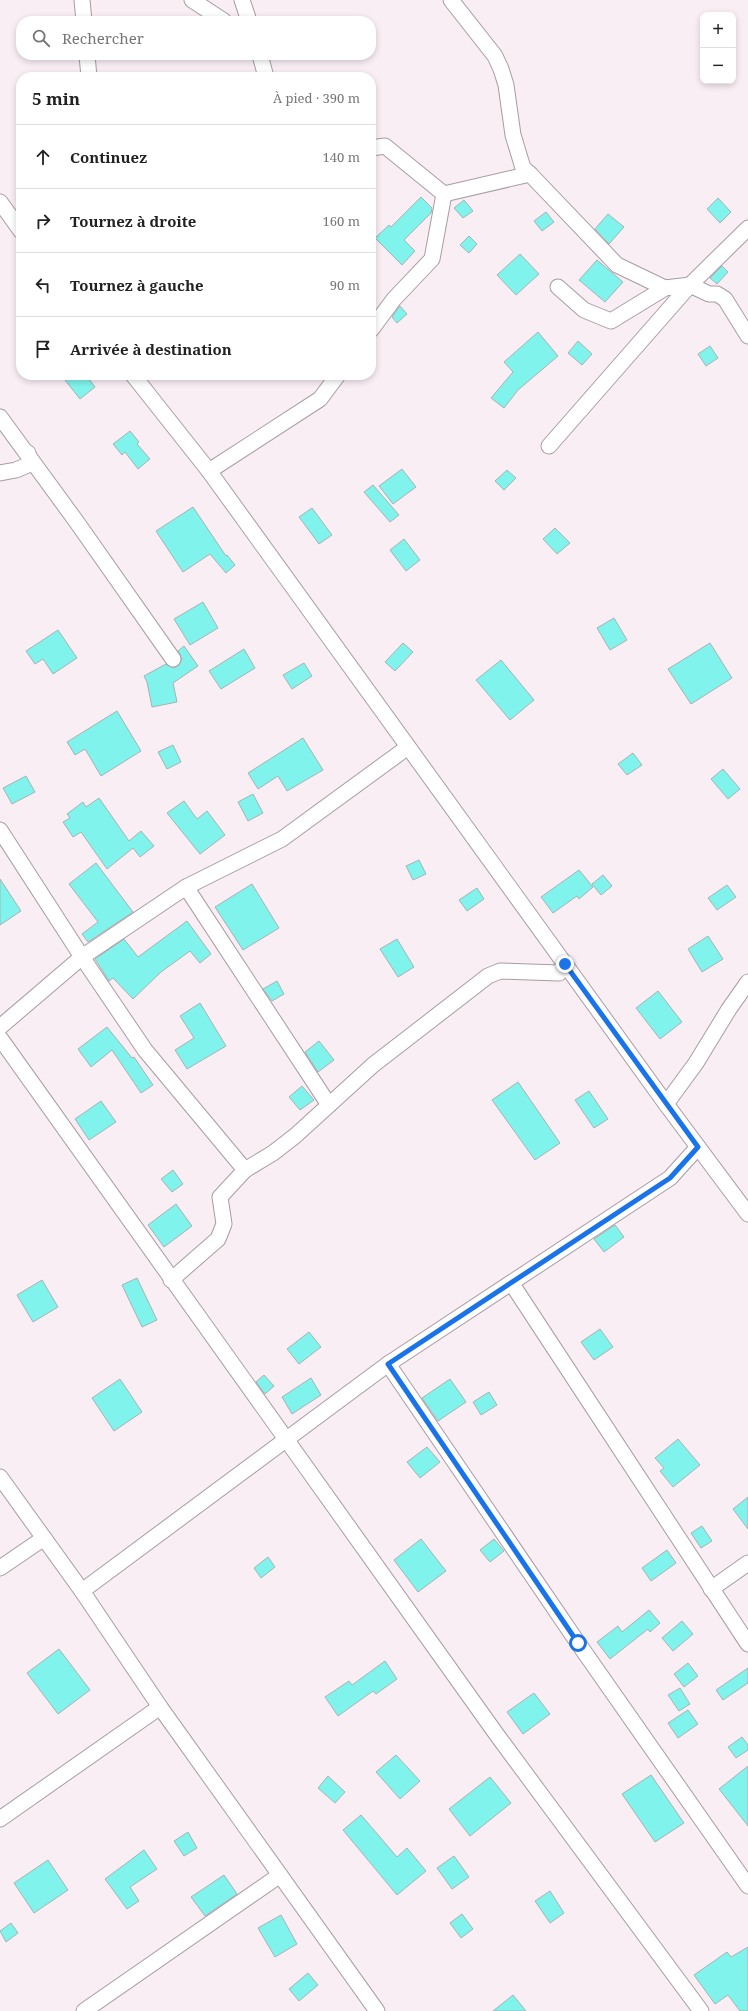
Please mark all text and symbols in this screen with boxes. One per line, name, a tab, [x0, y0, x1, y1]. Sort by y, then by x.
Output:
map controls	[700, 12, 736, 84]
button: +	[700, 12, 736, 48]
search box	[16, 16, 376, 60]
icon: search	[30, 27, 52, 49]
text: Rechercher	[62, 28, 144, 48]
button: −	[700, 48, 736, 84]
text: 5 min	[32, 87, 80, 110]
text: À pied · 390 m	[273, 89, 360, 107]
icon: ahead	[32, 146, 54, 168]
text: Continuez	[70, 147, 147, 167]
text: 140 m	[323, 148, 360, 166]
icon: right	[32, 210, 54, 232]
text: Tournez à droite	[70, 211, 196, 231]
text: 160 m	[323, 212, 360, 230]
icon: left	[32, 274, 54, 296]
text: Tournez à gauche	[70, 275, 204, 295]
text: 90 m	[330, 276, 360, 294]
icon: arrive	[32, 338, 54, 360]
text: Arrivée à destination	[70, 339, 232, 359]
route end	[556, 955, 574, 973]
route start	[569, 1634, 587, 1652]

